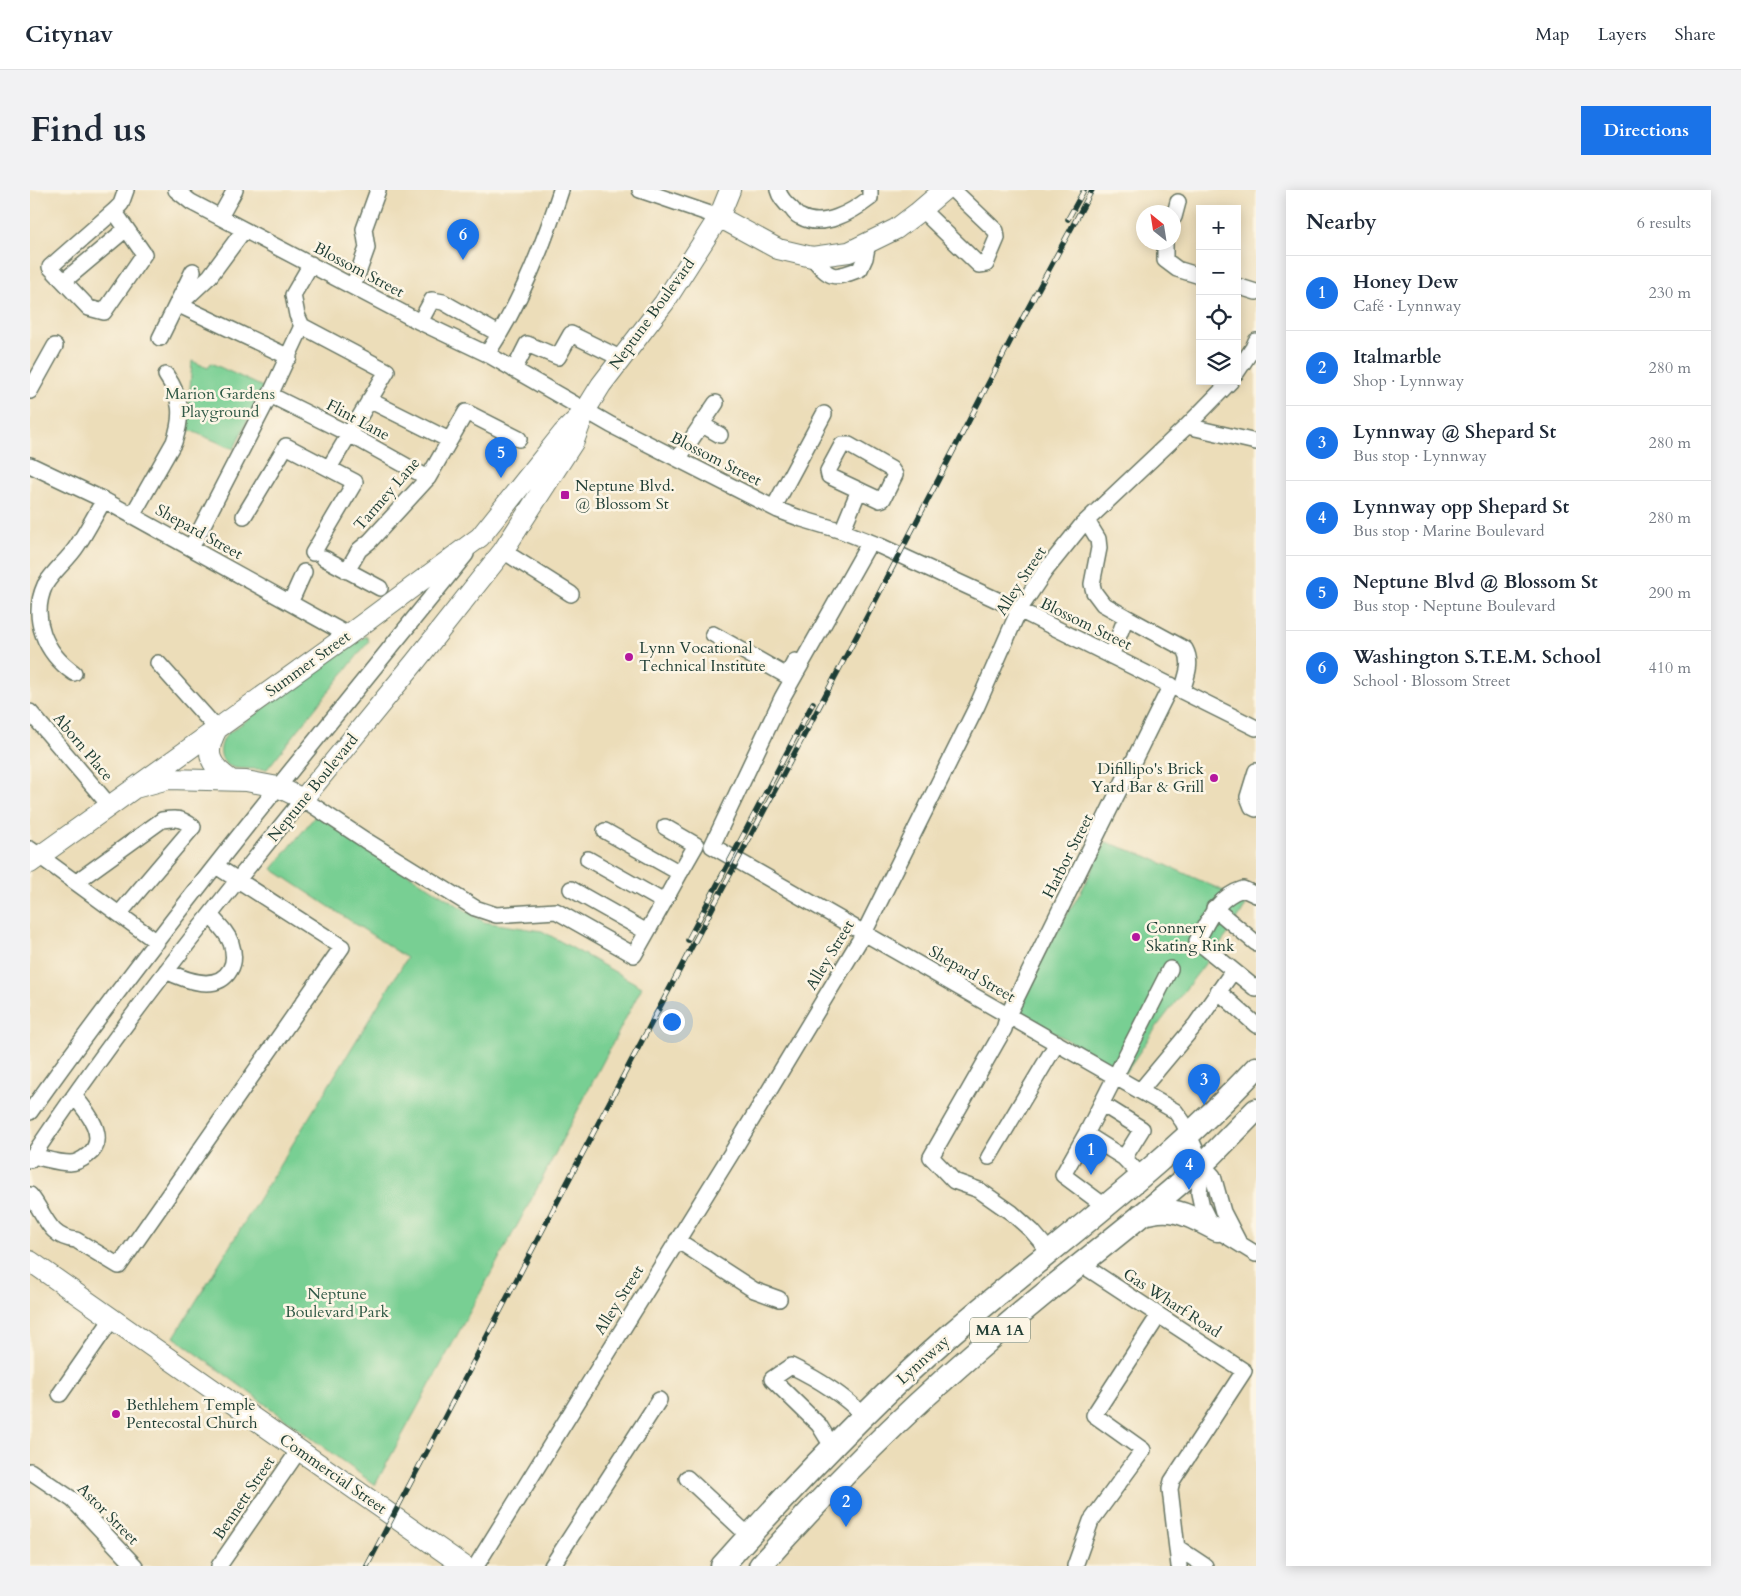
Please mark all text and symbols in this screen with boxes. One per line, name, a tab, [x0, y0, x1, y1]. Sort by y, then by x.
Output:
text: Citynav	[25, 18, 113, 51]
text: Map	[1535, 22, 1570, 47]
text: Layers	[1598, 22, 1647, 47]
text: Share	[1675, 22, 1716, 47]
text: Find us	[30, 106, 146, 154]
button: Directions	[1581, 106, 1711, 155]
north arrow	[1136, 205, 1181, 250]
map controls	[1196, 205, 1241, 385]
button: +	[1196, 205, 1241, 250]
text: Nearby	[1306, 208, 1377, 237]
text: 6 results	[1637, 212, 1691, 234]
pin: 6	[447, 219, 479, 260]
street label: Blossom Street	[310, 237, 408, 303]
button: −	[1196, 250, 1241, 295]
street label: Neptune Boulevard	[604, 253, 700, 374]
text: Honey Dew	[1353, 269, 1458, 295]
text: 1	[1318, 282, 1326, 304]
text: 230 m	[1649, 282, 1691, 304]
button: locate	[1196, 295, 1241, 340]
text: Café · Lynnway	[1353, 295, 1461, 317]
button: layers	[1196, 340, 1241, 385]
text: Italmarble	[1353, 344, 1442, 370]
text: 2	[1318, 357, 1326, 379]
text: 280 m	[1649, 357, 1691, 379]
text: Shop · Lynnway	[1353, 370, 1464, 392]
park label: Marion Gardens Playground	[165, 383, 275, 423]
street label: Flint Lane	[322, 394, 394, 446]
text: Lynnway @ Shepard St	[1353, 419, 1556, 445]
street label: Blossom Street	[667, 427, 765, 491]
text: 3	[1318, 432, 1326, 454]
text: 280 m	[1649, 432, 1691, 454]
pin: 5	[485, 437, 517, 478]
text: Bus stop · Lynnway	[1353, 445, 1487, 467]
street label: Tarmey Lane	[349, 452, 425, 536]
place label: Neptune Blvd. @ Blossom St	[575, 475, 675, 515]
marker: Neptune Blvd. @ Blossom St	[559, 489, 571, 501]
text: Lynnway opp Shepard St	[1353, 494, 1569, 520]
street label: Shepard Street	[151, 499, 247, 565]
text: 4	[1318, 507, 1326, 529]
text: 280 m	[1649, 507, 1691, 529]
text: Bus stop · Marine Boulevard	[1353, 520, 1545, 542]
street label: Alley Street	[991, 542, 1051, 620]
text: Neptune Blvd @ Blossom St	[1353, 569, 1598, 595]
text: 5	[1318, 582, 1326, 604]
text: 290 m	[1649, 582, 1691, 604]
street label: Blossom Street	[1037, 592, 1135, 656]
text: Bus stop · Neptune Boulevard	[1353, 595, 1555, 617]
street label: Summer Street	[261, 626, 355, 702]
place label: Lynn Vocational Technical Institute	[639, 637, 766, 677]
text: Washington S.T.E.M. School	[1353, 644, 1601, 670]
marker: Lynn Vocational Technical Institute	[623, 651, 635, 663]
text: 6	[1318, 657, 1326, 679]
text: 410 m	[1649, 657, 1691, 679]
text: School · Blossom Street	[1353, 670, 1510, 692]
street label: Aborn Place	[48, 708, 118, 786]
street label: Neptune Boulevard	[263, 729, 364, 847]
place label: Difillipo's Brick Yard Bar & Grill	[1091, 758, 1204, 798]
marker: Difillipo's Brick Yard Bar & Grill	[1208, 772, 1220, 784]
street label: Harbor Street	[1037, 810, 1099, 902]
street label: Alley Street	[800, 916, 860, 994]
place label: Connery Skating Rink	[1146, 917, 1235, 957]
marker: Connery Skating Rink	[1130, 931, 1142, 943]
street label: Shepard Street	[925, 940, 1019, 1008]
your location	[659, 1009, 685, 1035]
pin: 3	[1188, 1064, 1220, 1105]
pin: 1	[1075, 1134, 1107, 1175]
pin: 4	[1173, 1149, 1205, 1190]
street label: Alley Street	[589, 1261, 649, 1339]
street label: Gas Wharf Road	[1119, 1263, 1226, 1343]
park label: Neptune Boulevard Park	[285, 1283, 389, 1323]
road number: MA 1A	[970, 1318, 1030, 1342]
street label: Lynnway	[892, 1330, 955, 1390]
place label: Bethlehem Temple Pentecostal Church	[126, 1394, 258, 1434]
marker: Bethlehem Temple Pentecostal Church	[110, 1408, 122, 1420]
street label: Commercial Street	[275, 1429, 391, 1519]
street label: Bennett Street	[208, 1452, 280, 1544]
street label: Astor Street	[72, 1478, 144, 1550]
pin: 2	[830, 1486, 862, 1527]

